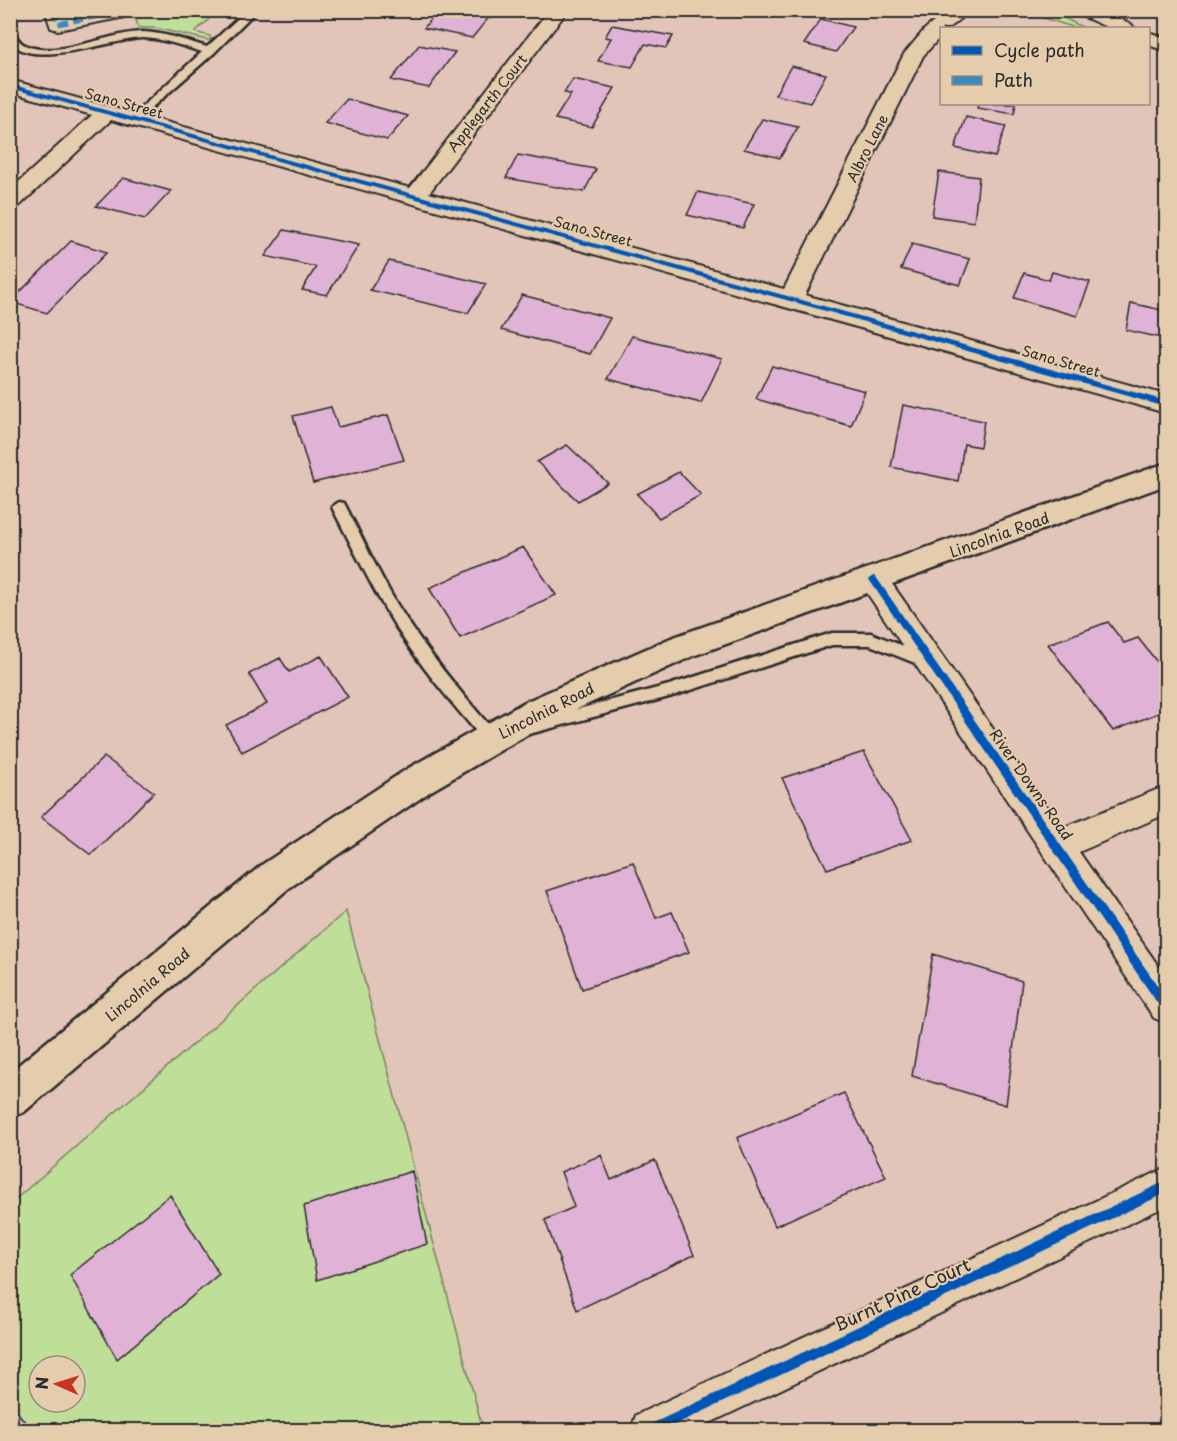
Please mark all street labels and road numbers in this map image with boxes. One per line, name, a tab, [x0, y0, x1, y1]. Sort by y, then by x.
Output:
street label: Applegarth Court	[442, 49, 532, 156]
street label: Sano Street	[82, 82, 166, 124]
street label: Albro Lane	[841, 110, 893, 185]
street label: Sano Street	[551, 210, 635, 252]
street label: Sano Street	[1019, 340, 1103, 382]
street label: Lincolnia Road	[946, 505, 1052, 563]
street label: Lincolnia Road	[494, 676, 598, 744]
street label: River Downs Road	[985, 723, 1079, 845]
street label: Lincolnia Road	[100, 942, 194, 1026]
street label: Burnt Pine Court	[829, 1250, 975, 1338]

